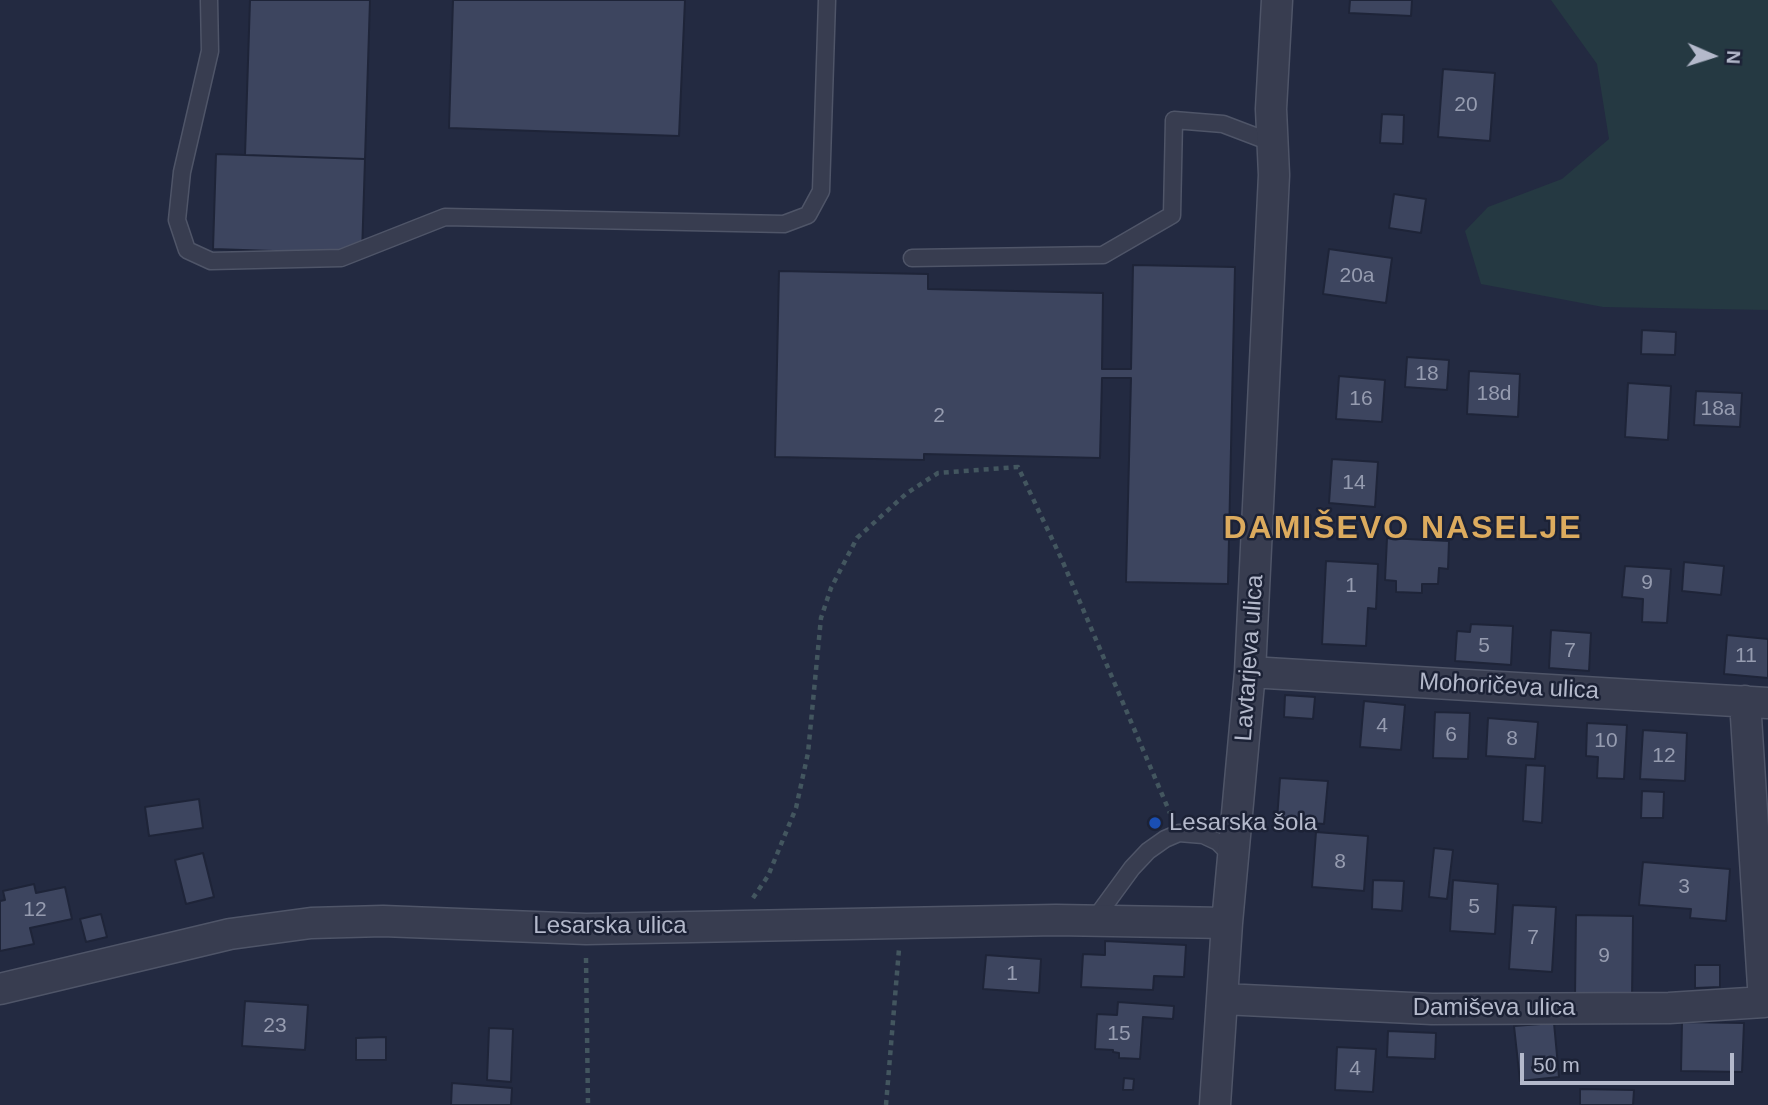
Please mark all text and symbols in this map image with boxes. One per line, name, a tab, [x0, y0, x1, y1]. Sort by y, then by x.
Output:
north arrow	[1677, 21, 1747, 91]
text: N	[1723, 50, 1744, 65]
house number: 20	[1454, 92, 1478, 118]
house number: 20a	[1339, 263, 1375, 289]
house number: 18	[1415, 361, 1439, 387]
house number: 18d	[1476, 381, 1512, 407]
house number: 16	[1349, 386, 1373, 412]
house number: 18a	[1700, 396, 1736, 422]
house number: 2	[933, 403, 945, 429]
house number: 14	[1342, 470, 1366, 496]
district label: DAMIŠEVO NASELJE	[1225, 510, 1581, 548]
house number: 9	[1641, 570, 1653, 596]
house number: 1	[1345, 573, 1357, 599]
street label: Lavtarjeva ulica	[1230, 574, 1270, 742]
house number: 5	[1478, 633, 1490, 659]
house number: 7	[1564, 638, 1576, 664]
house number: 11	[1735, 643, 1757, 669]
street label: Mohoričeva ulica	[1418, 668, 1600, 706]
house number: 4	[1376, 713, 1388, 739]
house number: 6	[1445, 722, 1457, 748]
house number: 8	[1506, 726, 1518, 752]
house number: 10	[1594, 728, 1618, 754]
house number: 12	[1652, 743, 1676, 769]
place label: Lesarska šola	[1169, 809, 1317, 837]
marker: Lesarska šola	[1147, 815, 1163, 831]
house number: 8	[1334, 849, 1346, 875]
house number: 3	[1678, 874, 1690, 900]
house number: 5	[1468, 894, 1480, 920]
house number: 12	[23, 897, 47, 923]
street label: Lesarska ulica	[533, 912, 687, 940]
house number: 7	[1527, 925, 1539, 951]
house number: 9	[1598, 943, 1610, 969]
house number: 1	[1006, 961, 1018, 987]
street label: Damiševa ulica	[1413, 994, 1575, 1022]
house number: 23	[263, 1013, 287, 1039]
house number: 15	[1107, 1021, 1131, 1047]
scale bar	[1523, 1038, 1736, 1082]
text: 50 m	[1533, 1053, 1580, 1076]
house number: 4	[1349, 1056, 1361, 1082]

